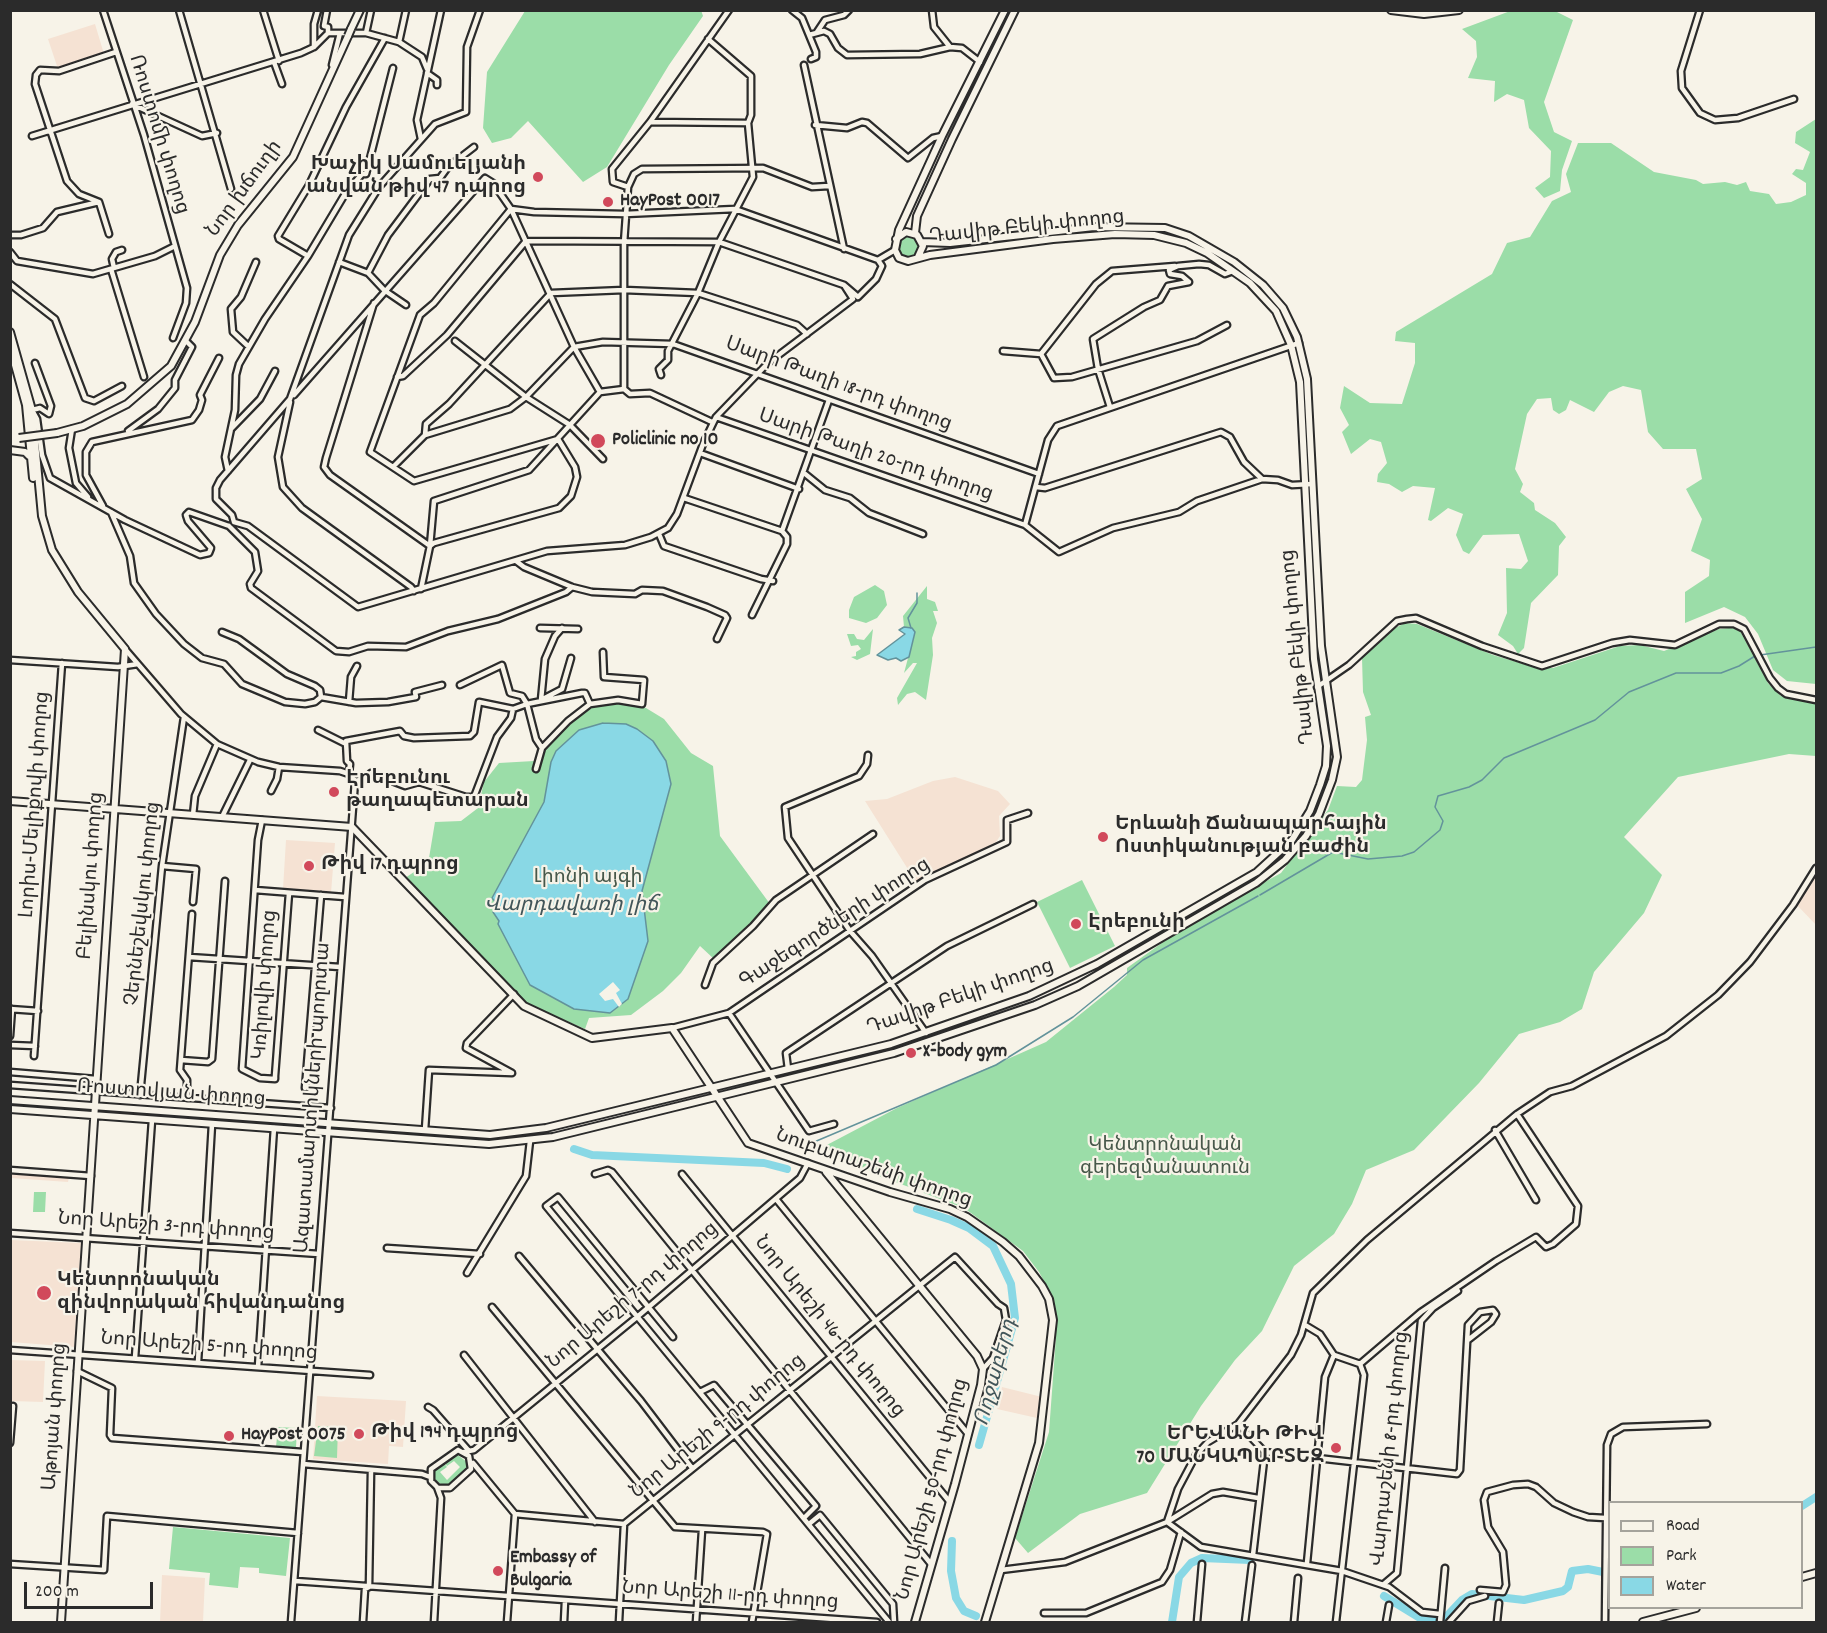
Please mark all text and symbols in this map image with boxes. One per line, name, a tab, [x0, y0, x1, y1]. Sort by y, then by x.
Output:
street label: Ռոստոմի փողոց	[121, 52, 193, 218]
street label: Նոր խճուղի	[203, 137, 289, 243]
place label: Խաչիկ Սամուելյանի անվան թիվ 47 դպրոց	[306, 154, 526, 201]
marker: Խաչիկ Սամուելյանի անվան թիվ 47 դպրոց	[531, 170, 545, 184]
place label: HayPost 0017	[620, 190, 720, 214]
marker: HayPost 0017	[601, 195, 615, 209]
street label: Դավիթ Բեկի փողոց	[928, 207, 1126, 251]
street label: Սարի Թաղի 18-րդ փողոց	[721, 334, 955, 438]
street label: Սարի Թաղի 20-րդ փողոց	[754, 405, 996, 509]
place label: Policlinic no 10	[612, 429, 718, 453]
marker: Policlinic no 10	[589, 432, 607, 450]
street label: Դավիթ Բեկի փողոց	[1278, 548, 1322, 746]
street label: Լորիս-Մելիքովի փողոց	[17, 691, 57, 919]
place label: Էրեբունու թաղապետարան	[346, 768, 529, 815]
marker: Էրեբունու թաղապետարան	[327, 785, 341, 799]
street label: Բելինսկու փողոց	[75, 791, 111, 961]
street label: Չերնեշեվսկու փողոց	[122, 801, 168, 1007]
place label: Երևանի Ճանապարհային Ոստիկանության բաժին	[1115, 814, 1387, 861]
marker: Երևանի Ճանապարհային Ոստիկանության բաժին	[1096, 830, 1110, 844]
place label: Թիվ 17 դպրոց	[321, 854, 459, 878]
street label: Գաջեգործների փողոց	[736, 854, 936, 996]
marker: Թիվ 17 դպրոց	[302, 859, 316, 873]
park label: Լիոնի այգի	[533, 867, 643, 891]
water label: Վարդավառի լիճ	[484, 894, 658, 920]
street label: Կռիլովի փողոց	[250, 909, 284, 1061]
place label: Էրեբունի	[1088, 912, 1185, 936]
marker: Էրեբունի	[1069, 917, 1083, 931]
street label: Ազատամարտիկների պողոտա	[292, 942, 338, 1254]
street label: Դավիթ Բեկի փողոց	[864, 956, 1058, 1042]
place label: X-body gym	[923, 1041, 1007, 1065]
marker: X-body gym	[904, 1046, 918, 1060]
street label: Ռոստովյան փողոց	[76, 1076, 266, 1114]
street label: Նուբարաշենի փողոց	[772, 1125, 974, 1215]
park label: Կենտրոնական գերեզմանատուն	[1080, 1135, 1250, 1182]
street label: Նոր Արեշի 3-րդ փողոց	[57, 1208, 275, 1248]
street label: Նոր Արեշի 7-րդ փողոց	[544, 1218, 724, 1376]
street label: Նոր Արեշի 46-րդ փողոց	[747, 1232, 909, 1424]
place label: Կենտրոնական զինվորական հիվանդանոց	[57, 1270, 345, 1317]
marker: Կենտրոնական զինվորական հիվանդանոց	[35, 1284, 53, 1302]
water label: Ողջաբերդ	[972, 1317, 1024, 1429]
street label: Նոր Արեշի 5-րդ փողոց	[100, 1328, 318, 1368]
street label: Վարդաշենի 8-րդ փողոց	[1368, 1330, 1416, 1568]
street label: Աթոյան փողոց	[40, 1342, 74, 1492]
street label: Նոր Արեշի 9-րդ փողոց	[627, 1350, 811, 1506]
street label: Նոր Արեշի 50-րդ փողոց	[893, 1376, 975, 1604]
place label: Թիվ 194 դպրոց	[371, 1422, 518, 1446]
place label: HayPost 0075	[241, 1424, 346, 1448]
place label: ԵՐԵՎԱՆԻ ԹԻՎ 70 ՄԱՆԿԱՊԱՐՏԵԶ	[1137, 1424, 1324, 1471]
marker: Թիվ 194 դպրոց	[352, 1427, 366, 1441]
marker: HayPost 0075	[222, 1429, 236, 1443]
marker: ԵՐԵՎԱՆԻ ԹԻՎ 70 ՄԱՆԿԱՊԱՐՏԵԶ	[1329, 1441, 1343, 1455]
legend	[1608, 1501, 1803, 1609]
text: Road	[1666, 1514, 1700, 1539]
text: Park	[1666, 1544, 1697, 1569]
place label: Embassy of Bulgaria	[510, 1547, 596, 1594]
marker: Embassy of Bulgaria	[491, 1564, 505, 1578]
scale bar	[27, 1570, 156, 1608]
text: Water	[1666, 1574, 1706, 1599]
street label: Նոր Արեշի 11-րդ փողոց	[621, 1577, 839, 1617]
text: 200 m	[35, 1580, 79, 1605]

